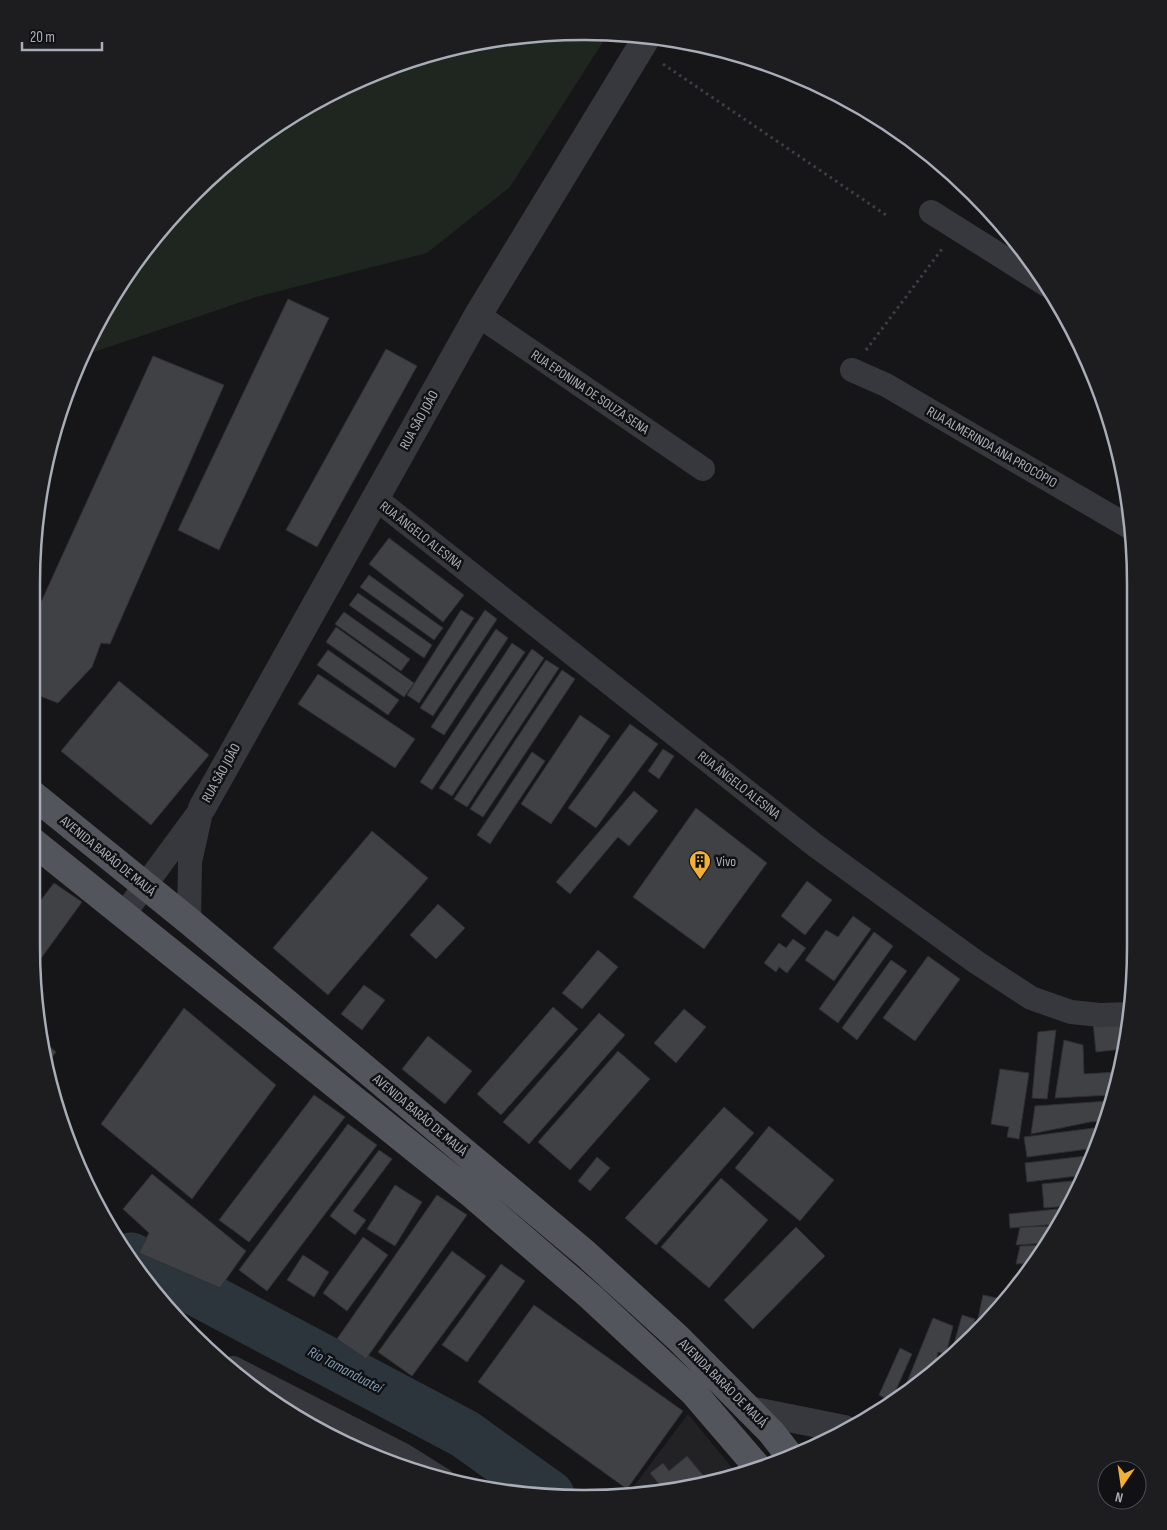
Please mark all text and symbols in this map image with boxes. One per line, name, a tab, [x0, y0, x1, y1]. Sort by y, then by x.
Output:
scale bar	[22, 20, 102, 52]
text: 20 m	[30, 28, 55, 47]
street label: RUA EPONINA DE SOUZA SENA	[528, 346, 653, 438]
street label: RUA SÃO JOÃO	[396, 387, 442, 453]
street label: RUA ALMERINDA ANA PROCÓPIO	[924, 403, 1060, 491]
street label: RUA ÂNGELO ALESINA	[376, 497, 467, 573]
street label: RUA SÃO JOÃO	[198, 740, 244, 806]
street label: RUA ÂNGELO ALESINA	[694, 747, 785, 823]
street label: AVENIDA BARÃO DE MAUÁ	[56, 812, 160, 900]
building icon: Vivo	[688, 849, 712, 880]
place label: Vivo	[716, 853, 736, 870]
street label: AVENIDA BARÃO DE MAUÁ	[369, 1070, 471, 1160]
street label: AVENIDA BARÃO DE MAUÁ	[675, 1335, 771, 1431]
water label: Rio Tamanduateí	[304, 1342, 387, 1398]
north arrow	[1097, 1460, 1147, 1510]
text: N	[1114, 1488, 1125, 1506]

